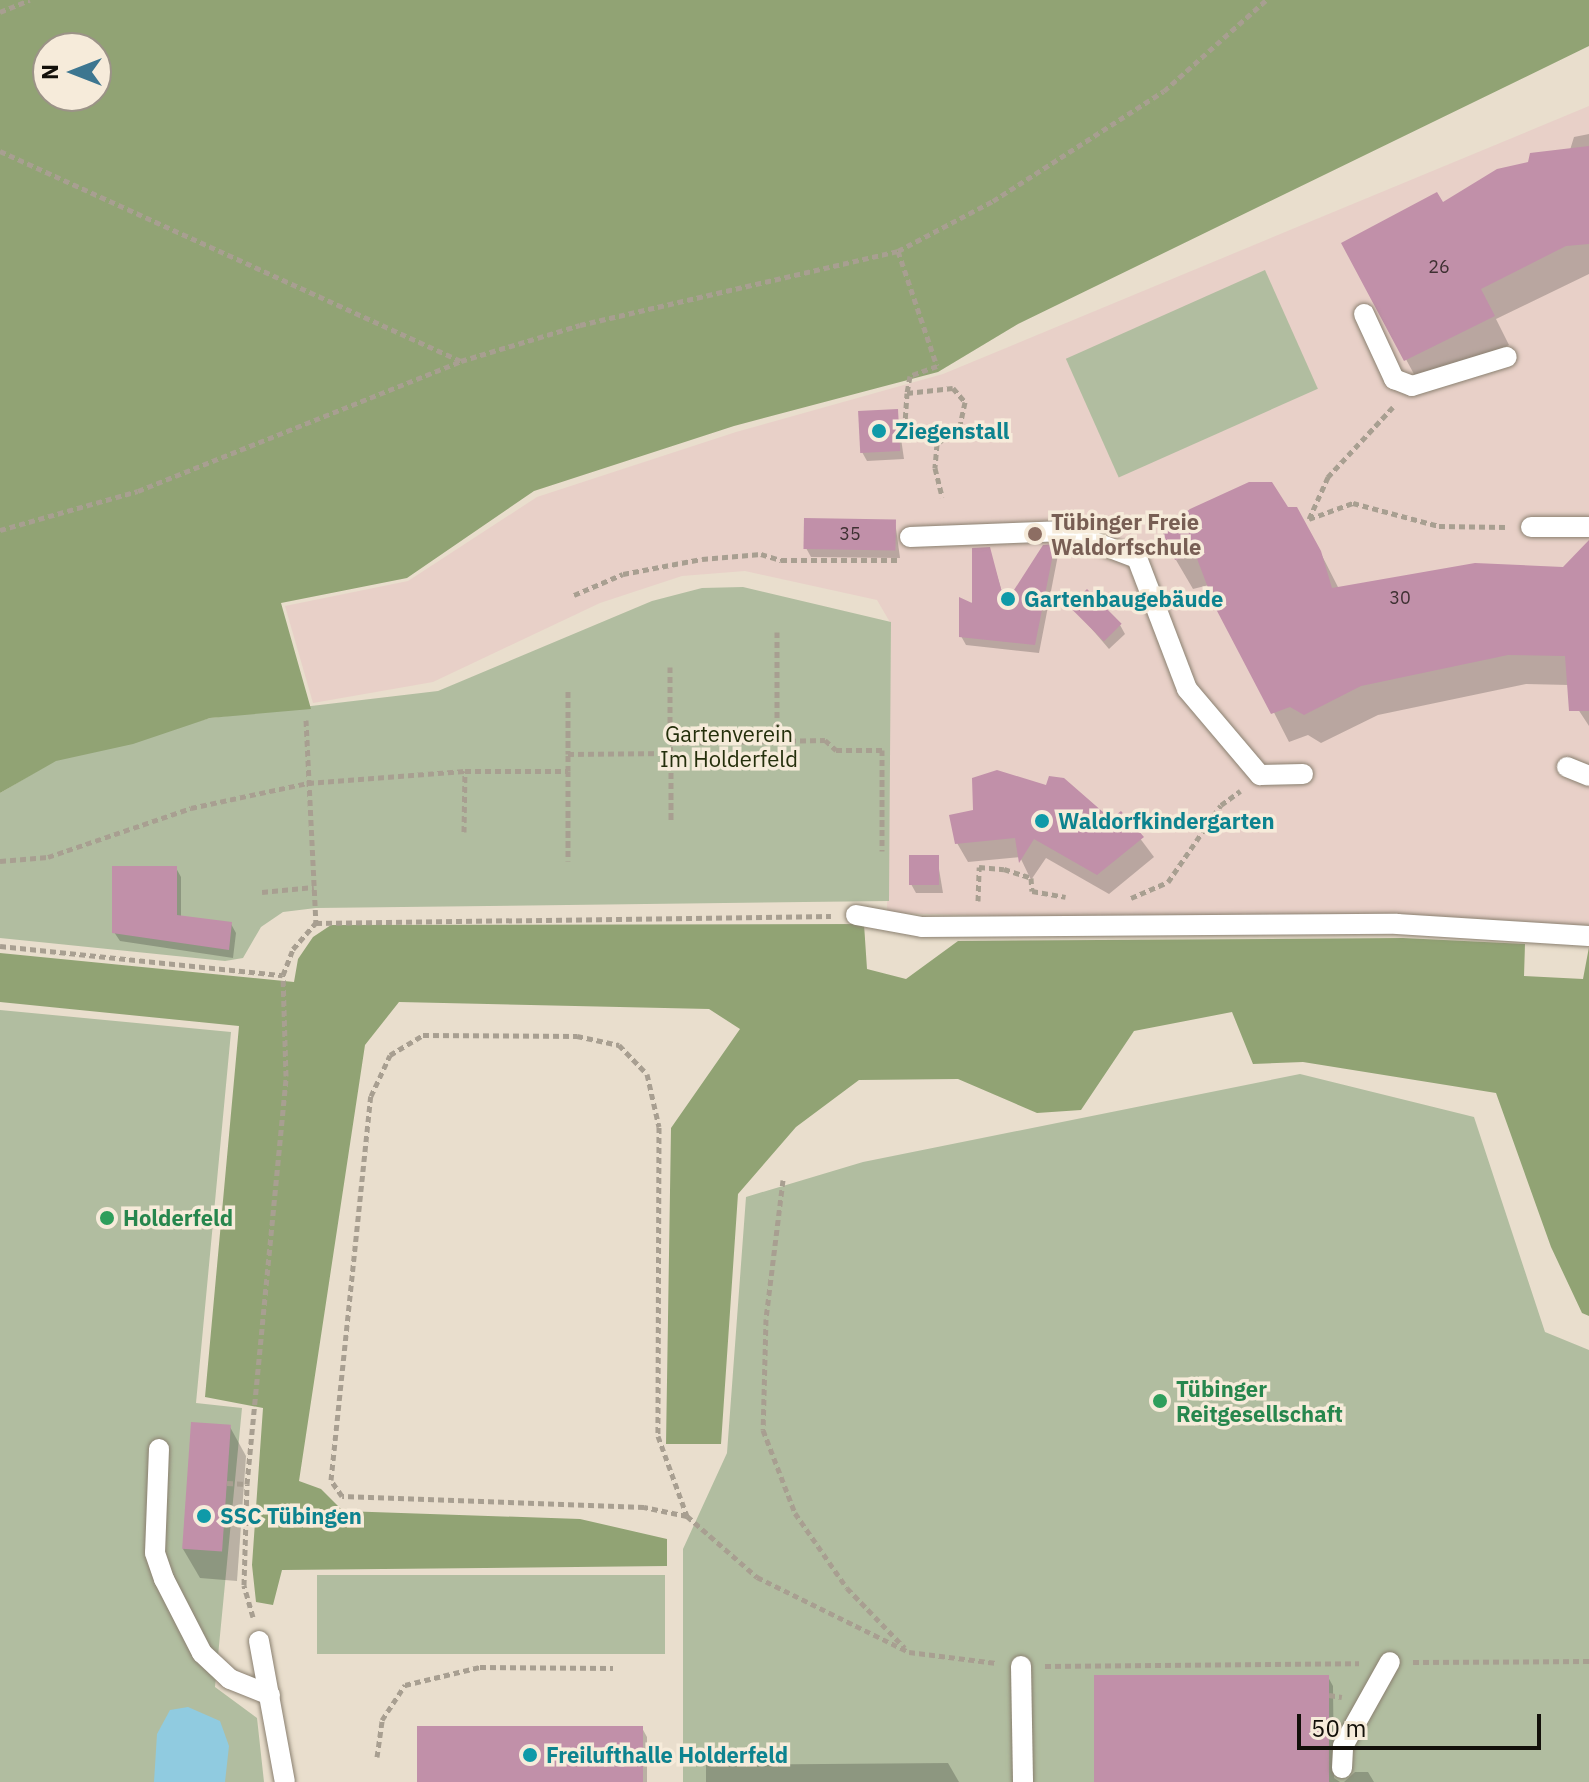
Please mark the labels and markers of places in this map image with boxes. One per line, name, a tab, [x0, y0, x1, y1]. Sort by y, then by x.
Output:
place label: Ziegenstall	[895, 418, 1010, 444]
marker: Ziegenstall	[870, 422, 888, 440]
place label: Tübinger Freie Waldorfschule	[1051, 508, 1201, 560]
marker: Tübinger Freie Waldorfschule	[1026, 525, 1044, 543]
place label: Gartenbaugebäude	[1024, 586, 1223, 612]
marker: Gartenbaugebäude	[999, 590, 1017, 608]
place label: Waldorfkindergarten	[1058, 808, 1275, 834]
marker: Waldorfkindergarten	[1033, 812, 1051, 830]
place label: Holderfeld	[123, 1205, 233, 1231]
marker: Holderfeld	[98, 1209, 116, 1227]
place label: Tübinger Reitgesellschaft	[1176, 1375, 1343, 1426]
marker: Tübinger Reitgesellschaft	[1151, 1392, 1169, 1410]
place label: SSC Tübingen	[220, 1503, 362, 1529]
marker: SSC Tübingen	[195, 1507, 213, 1525]
place label: Freilufthalle Holderfeld	[546, 1742, 788, 1768]
marker: Freilufthalle Holderfeld	[521, 1746, 539, 1764]

